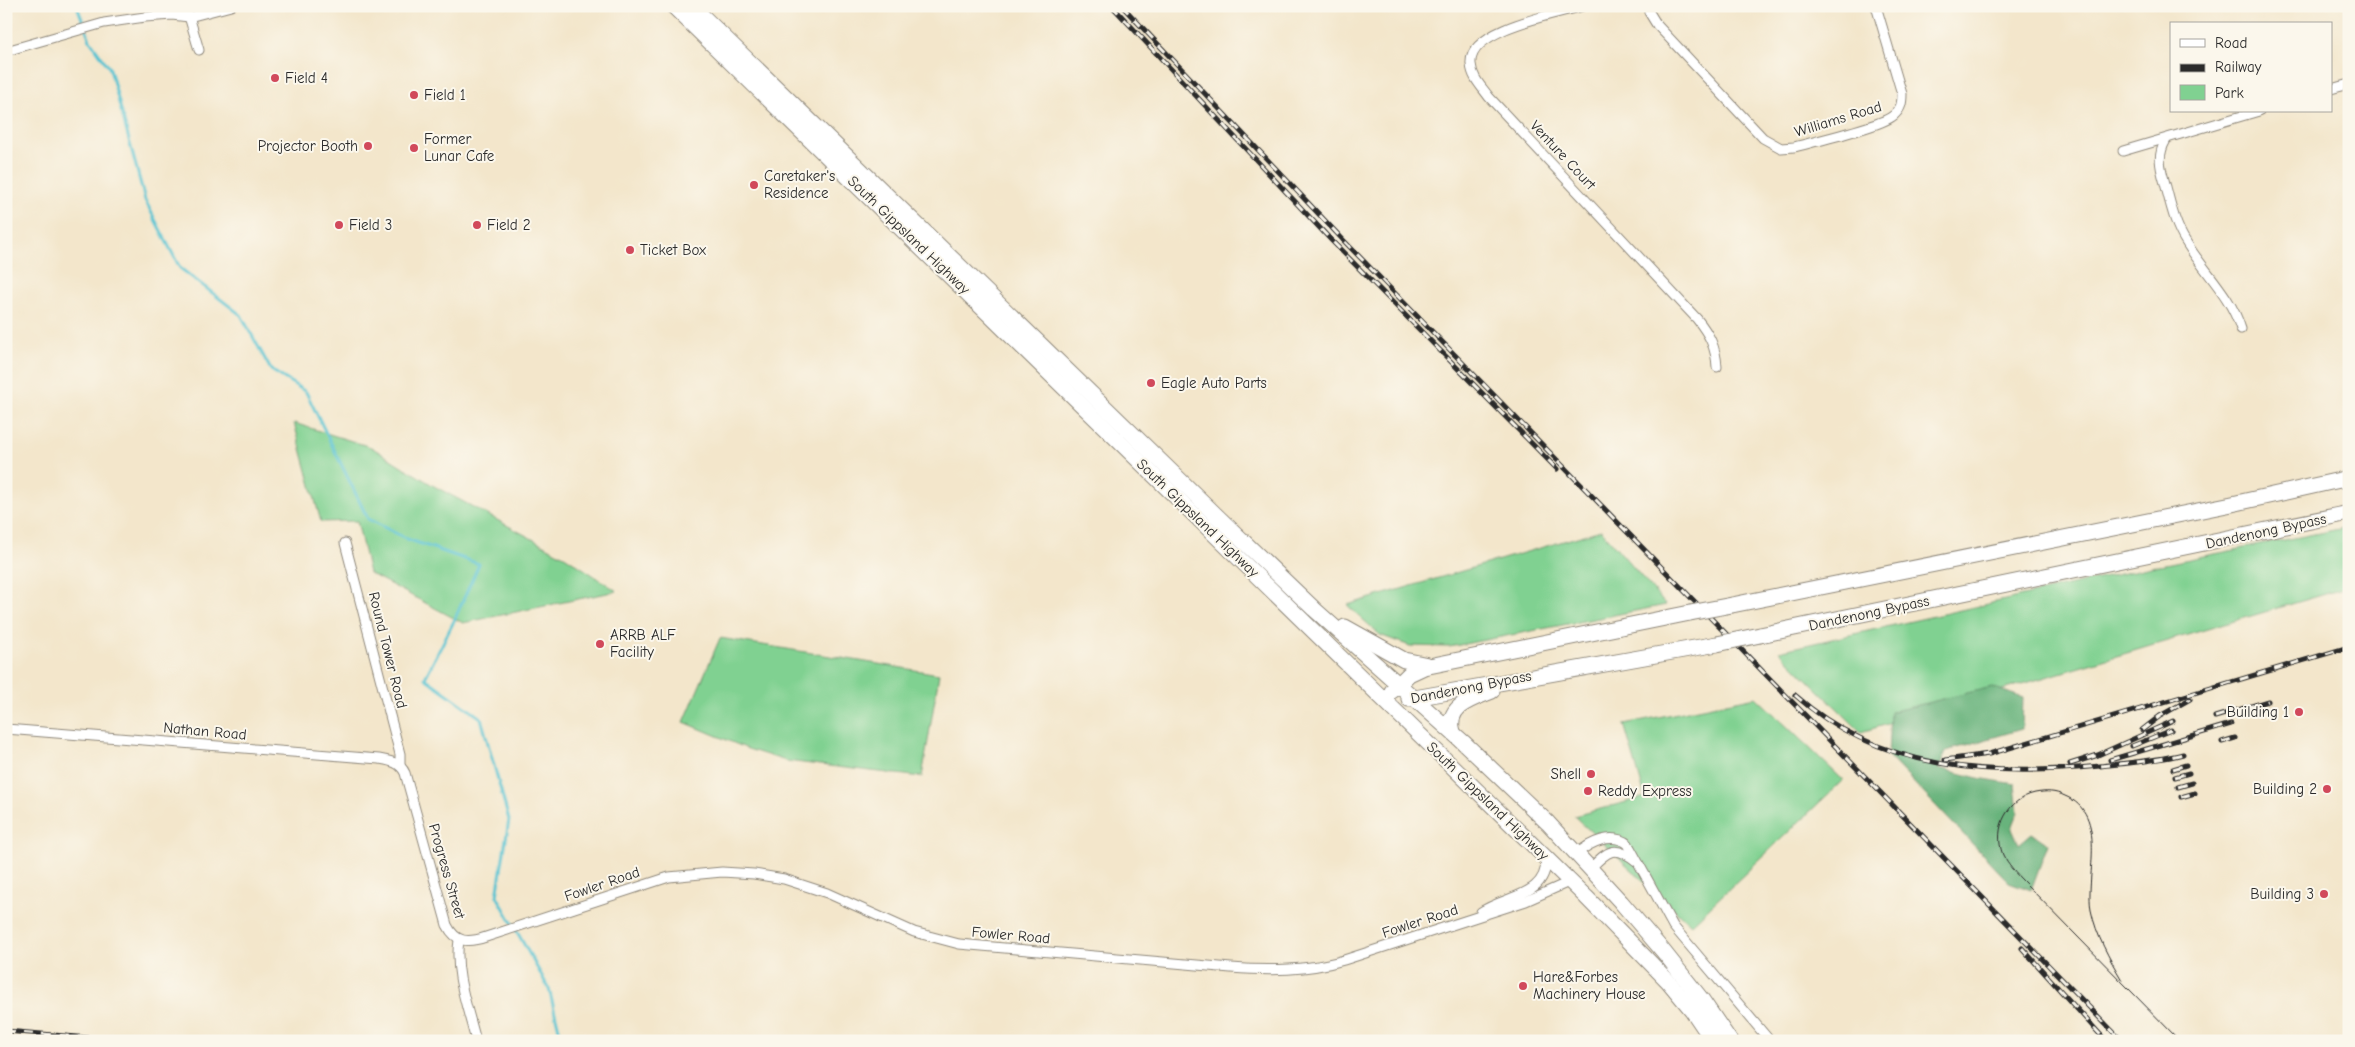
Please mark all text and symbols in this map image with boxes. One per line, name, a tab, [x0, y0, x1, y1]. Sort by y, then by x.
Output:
legend	[2170, 22, 2332, 112]
text: Road	[2215, 34, 2247, 52]
text: Railway	[2215, 58, 2262, 76]
place label: Field 4	[285, 69, 328, 87]
marker: Field 4	[269, 72, 281, 84]
text: Park	[2215, 84, 2244, 102]
place label: Field 1	[424, 86, 466, 104]
marker: Field 1	[408, 89, 420, 101]
street label: Williams Road	[1792, 97, 1884, 141]
street label: Venture Court	[1526, 117, 1600, 194]
place label: Former Lunar Cafe	[424, 130, 495, 165]
place label: Projector Booth	[258, 137, 358, 155]
marker: Projector Booth	[362, 140, 374, 152]
marker: Former Lunar Cafe	[408, 142, 420, 154]
place label: Caretaker's Residence	[764, 167, 835, 202]
street label: South Gippsland Highway	[844, 172, 974, 298]
marker: Caretaker's Residence	[748, 179, 760, 191]
place label: Field 3	[349, 216, 392, 234]
place label: Field 2	[487, 216, 531, 234]
marker: Field 3	[333, 219, 345, 231]
marker: Field 2	[471, 219, 483, 231]
place label: Ticket Box	[640, 241, 707, 259]
marker: Ticket Box	[624, 244, 636, 256]
place label: Eagle Auto Parts	[1161, 374, 1267, 392]
marker: Eagle Auto Parts	[1145, 377, 1157, 389]
street label: South Gippsland Highway	[1133, 455, 1263, 581]
street label: Dandenong Bypass	[2204, 509, 2328, 553]
street label: Round Tower Road	[365, 590, 411, 710]
street label: Dandenong Bypass	[1807, 591, 1931, 635]
place label: ARRB ALF Facility	[610, 626, 676, 661]
marker: ARRB ALF Facility	[594, 638, 606, 650]
street label: Dandenong Bypass	[1409, 666, 1533, 708]
place label: Building 1	[2227, 703, 2289, 721]
marker: Building 1	[2293, 706, 2305, 718]
street label: Nathan Road	[163, 718, 247, 744]
street label: South Gippsland Highway	[1423, 738, 1553, 864]
place label: Shell	[1551, 765, 1581, 783]
marker: Shell	[1585, 768, 1597, 780]
place label: Building 2	[2253, 780, 2317, 798]
place label: Reddy Express	[1598, 782, 1692, 800]
marker: Building 2	[2321, 783, 2333, 795]
marker: Reddy Express	[1582, 785, 1594, 797]
street label: Progress Street	[425, 821, 469, 921]
street label: Fowler Road	[562, 863, 642, 905]
place label: Building 3	[2250, 885, 2314, 903]
marker: Building 3	[2318, 888, 2330, 900]
street label: Fowler Road	[1380, 900, 1460, 942]
street label: Fowler Road	[971, 923, 1051, 947]
place label: Hare&Forbes Machinery House	[1533, 968, 1646, 1003]
marker: Hare&Forbes Machinery House	[1517, 980, 1529, 992]

